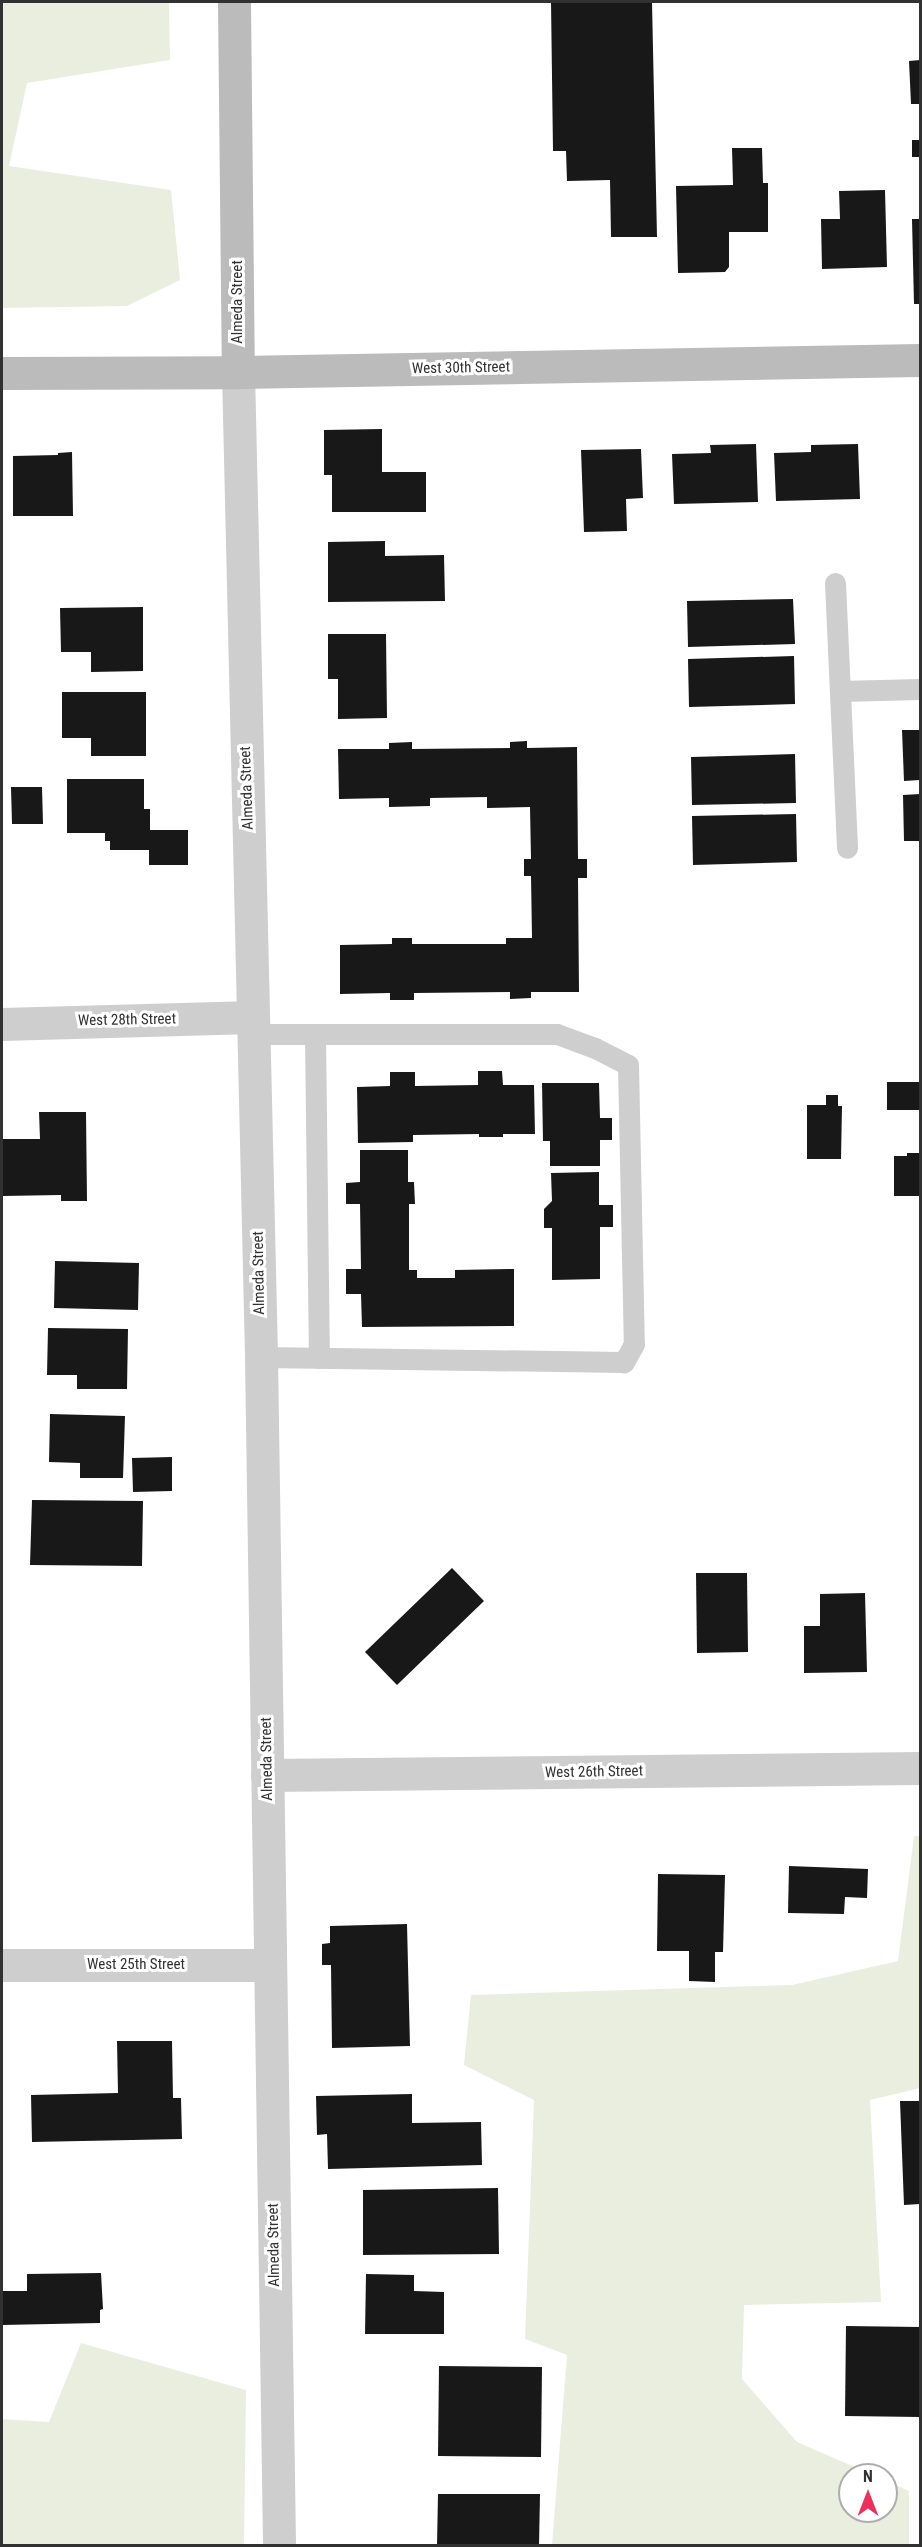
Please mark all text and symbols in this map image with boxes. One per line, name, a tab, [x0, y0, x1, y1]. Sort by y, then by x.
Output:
street label: Almeda Street	[229, 260, 247, 344]
street label: West 30th Street	[412, 358, 510, 378]
street label: Almeda Street	[237, 746, 257, 830]
street label: West 28th Street	[78, 1010, 176, 1030]
street label: Almeda Street	[249, 1231, 269, 1315]
street label: Almeda Street	[257, 1717, 277, 1801]
street label: West 26th Street	[545, 1762, 643, 1782]
street label: West 25th Street	[87, 1956, 185, 1974]
street label: Almeda Street	[264, 2203, 284, 2287]
north arrow	[838, 2463, 898, 2523]
text: N	[863, 2467, 873, 2486]

